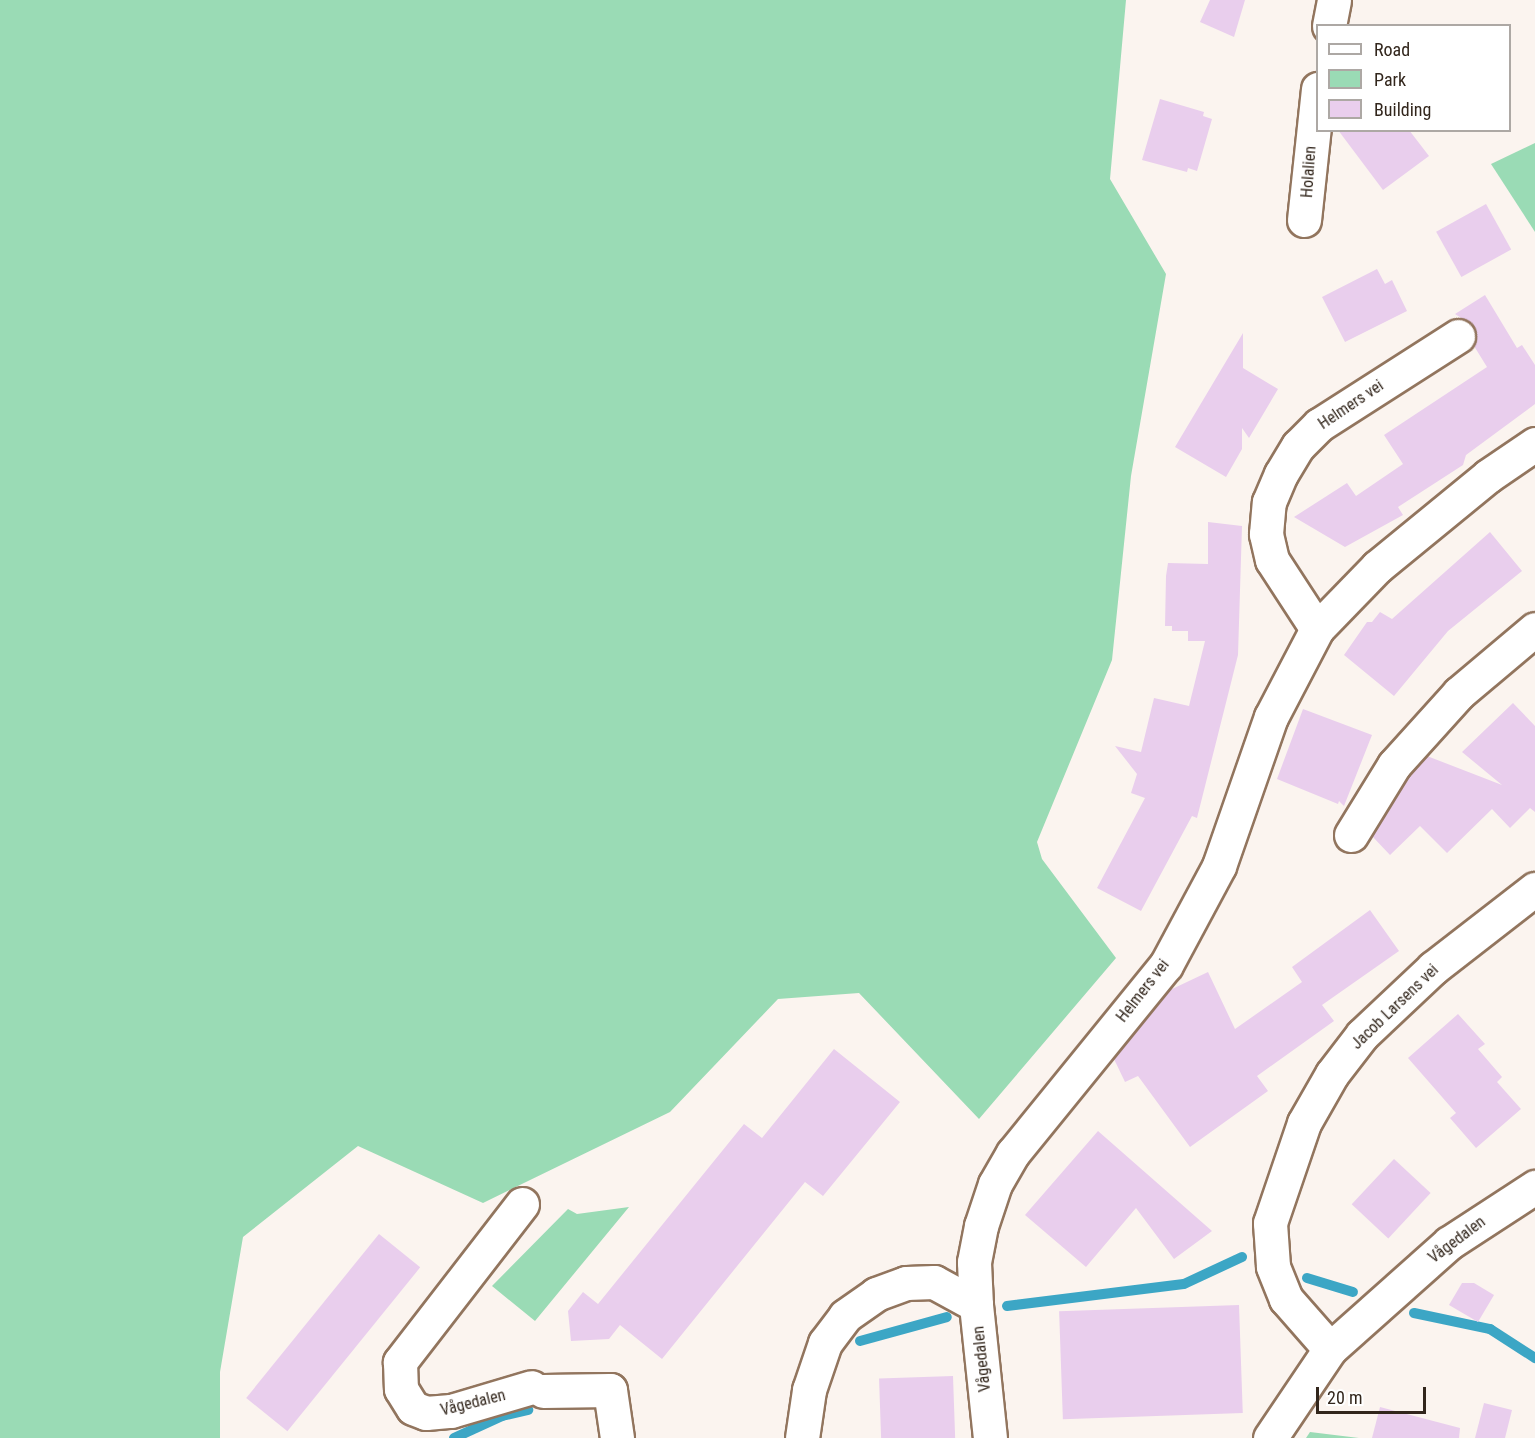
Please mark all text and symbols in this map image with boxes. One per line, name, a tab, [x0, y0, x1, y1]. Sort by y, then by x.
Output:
legend	[1316, 24, 1511, 132]
text: Road	[1374, 39, 1410, 60]
text: Park	[1374, 69, 1406, 90]
text: Building	[1374, 99, 1431, 120]
street label: Holalien	[1298, 145, 1320, 199]
street label: Helmers vei	[1315, 376, 1387, 434]
street label: Helmers vei	[1113, 956, 1173, 1026]
street label: Jacob Larsens vei	[1347, 961, 1443, 1053]
street label: Vågedalen	[1425, 1212, 1489, 1268]
street label: Vågedalen	[969, 1325, 995, 1393]
scale bar	[1319, 1375, 1428, 1413]
street label: Vågedalen	[439, 1386, 507, 1420]
text: 20 m	[1327, 1387, 1362, 1408]

